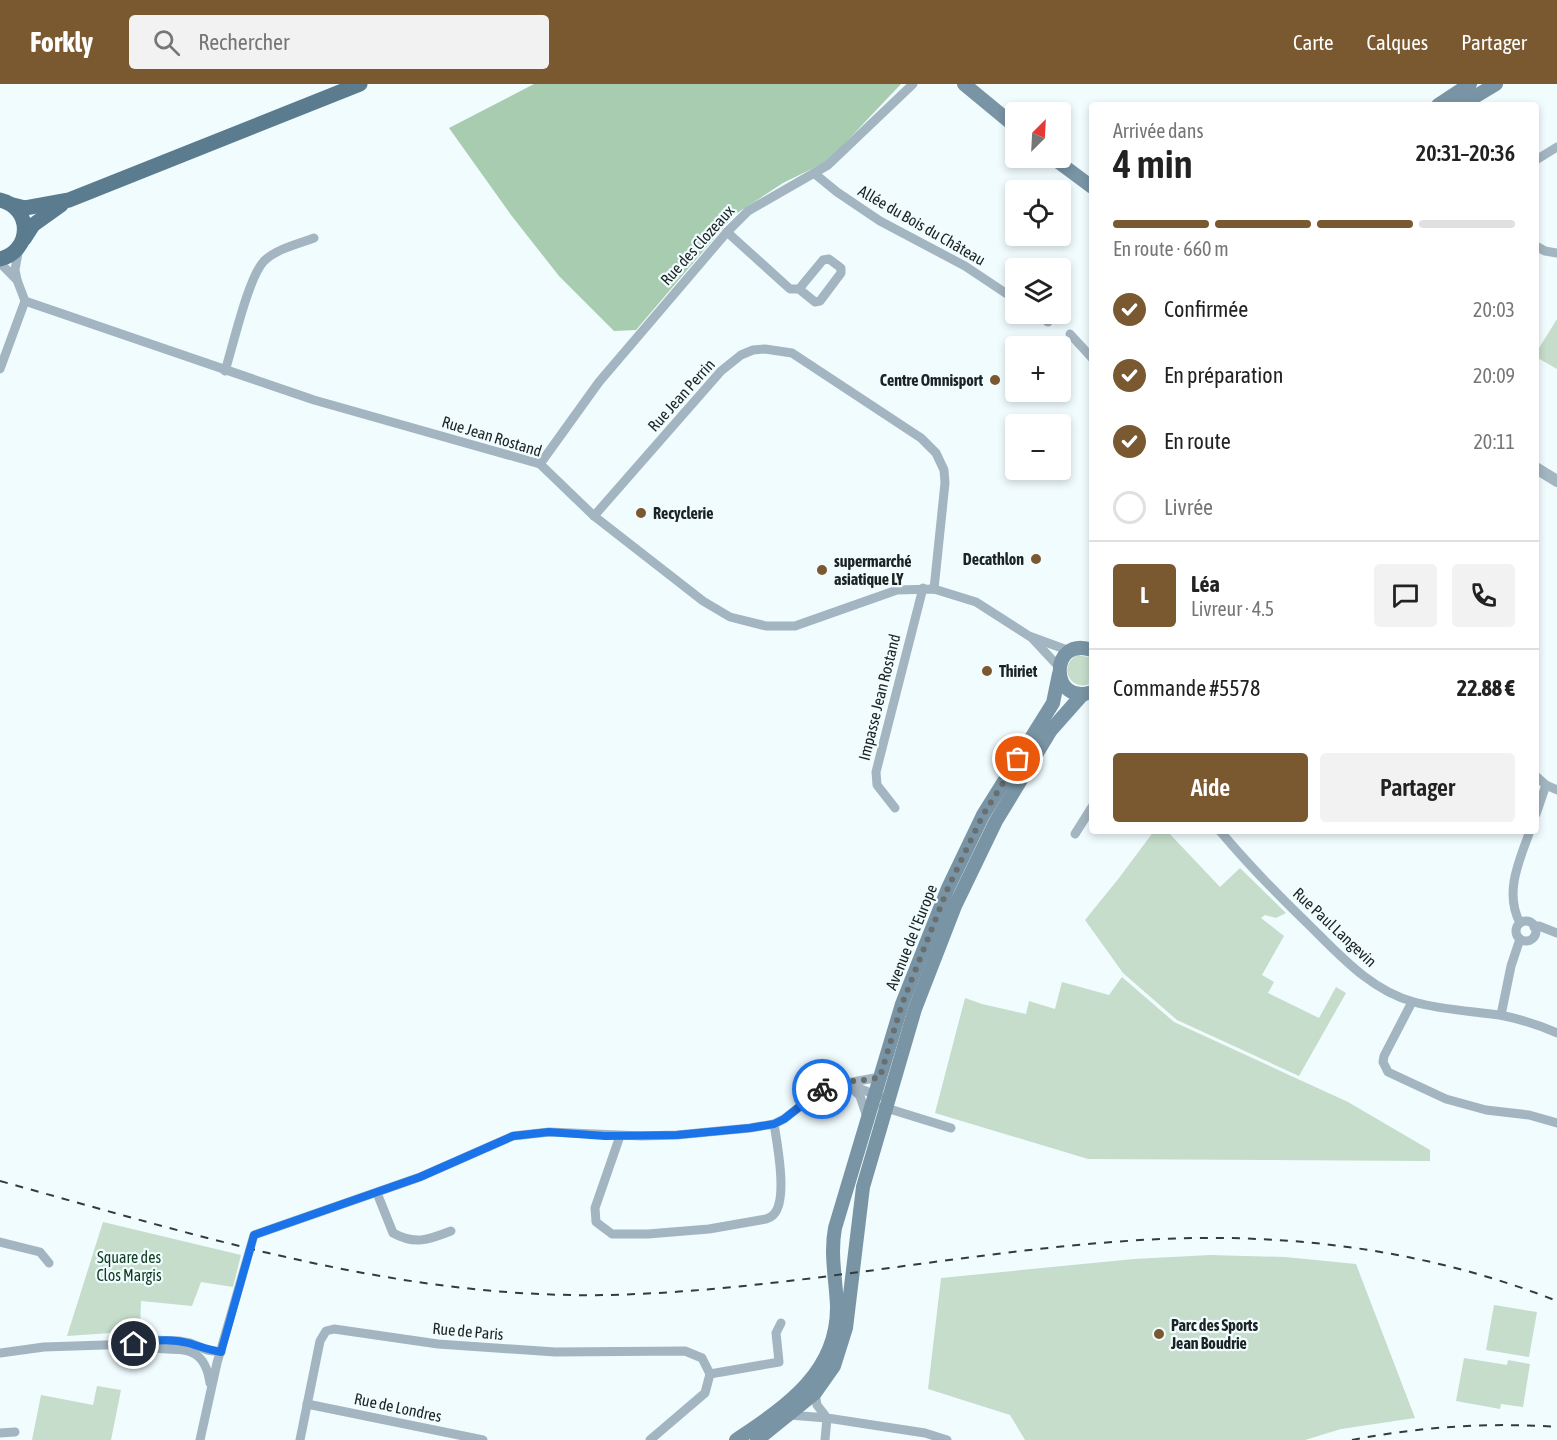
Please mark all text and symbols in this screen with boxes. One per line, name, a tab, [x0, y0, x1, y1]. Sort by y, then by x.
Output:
search box	[129, 15, 549, 69]
text: Forkly	[30, 26, 93, 58]
icon: search	[150, 26, 183, 59]
text: Rechercher	[198, 29, 290, 55]
text: Carte	[1293, 30, 1334, 54]
text: Calques	[1367, 30, 1428, 54]
text: Partager	[1461, 30, 1527, 54]
north arrow	[1005, 102, 1071, 168]
map controls	[1005, 102, 1071, 480]
text: Arrivée dans	[1113, 119, 1204, 142]
text: 20:31–20:36	[1416, 140, 1515, 166]
text: 4 min	[1113, 142, 1193, 186]
button: locate	[1005, 180, 1071, 246]
street label: Allée du Bois du Château	[855, 181, 989, 269]
street label: Rue des Clozeaux	[657, 201, 738, 289]
text: En route · 660 m	[1113, 237, 1229, 260]
button: layers	[1005, 258, 1071, 324]
icon: check	[1113, 293, 1146, 326]
text: Confirmée	[1164, 296, 1248, 322]
text: 20:03	[1473, 298, 1515, 321]
button: +	[1005, 336, 1071, 402]
street label: Rue Jean Perrin	[644, 355, 718, 435]
icon: check	[1113, 359, 1146, 392]
text: En préparation	[1164, 362, 1283, 388]
text: 20:09	[1473, 364, 1515, 387]
place label: Centre Omnisport	[880, 371, 983, 389]
marker: Centre Omnisport	[988, 373, 1002, 387]
street label: Rue Jean Rostand	[440, 412, 544, 460]
button: −	[1005, 414, 1071, 480]
icon: check	[1113, 425, 1146, 458]
text: En route	[1164, 428, 1231, 454]
text: 20:11	[1473, 430, 1515, 453]
text: Livrée	[1164, 494, 1213, 520]
place label: Recyclerie	[653, 504, 713, 522]
marker: Recyclerie	[634, 506, 648, 520]
place label: Decathlon	[963, 550, 1024, 568]
place label: supermarché asiatique LY	[834, 552, 912, 588]
marker: Decathlon	[1029, 552, 1043, 566]
marker: supermarché asiatique LY	[815, 563, 829, 577]
button: chat	[1374, 564, 1437, 627]
button: phone	[1452, 564, 1515, 627]
text: Léa	[1191, 571, 1220, 597]
text: L	[1140, 582, 1149, 608]
text: Livreur · 4.5	[1191, 597, 1274, 620]
street label: Impasse Jean Rostand	[855, 632, 904, 762]
place label: Thiriet	[999, 662, 1038, 680]
marker: Thiriet	[980, 664, 994, 678]
text: Commande #5578	[1113, 675, 1260, 701]
text: 22.88 €	[1457, 675, 1515, 701]
pin	[992, 733, 1043, 784]
icon: bag	[1001, 742, 1034, 775]
button: Aide	[1113, 753, 1308, 822]
button: Partager	[1320, 753, 1515, 822]
street label: Avenue de l'Europe	[882, 882, 941, 993]
street label: Rue Paul Langevin	[1289, 884, 1380, 971]
courier	[792, 1059, 852, 1119]
icon: bike	[806, 1073, 839, 1106]
park label: Square des Clos Margis	[96, 1248, 162, 1285]
place label: Parc des Sports Jean Boudrie	[1170, 1316, 1258, 1352]
pin	[108, 1318, 159, 1369]
street label: Rue de Paris	[432, 1319, 505, 1343]
icon: home	[117, 1327, 150, 1360]
marker: Parc des Sports Jean Boudrie	[1152, 1327, 1166, 1341]
street label: Rue de Londres	[353, 1389, 444, 1425]

